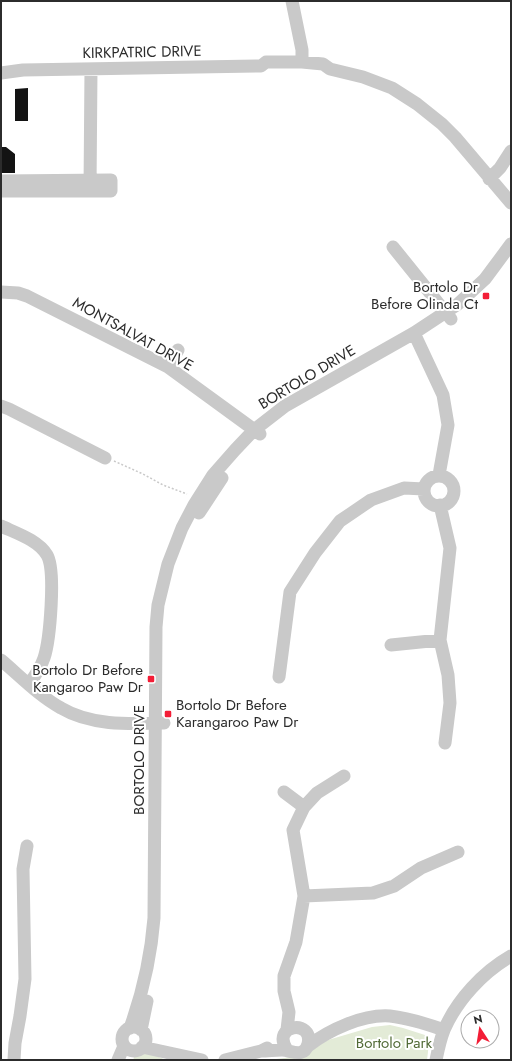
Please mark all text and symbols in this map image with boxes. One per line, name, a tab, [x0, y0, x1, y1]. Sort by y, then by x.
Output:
street label: KIRKPATRIC DRIVE	[82, 40, 202, 64]
place label: Bortolo Dr Before Olinda Ct	[371, 276, 479, 315]
marker: Bortolo Dr Before Olinda Ct	[481, 291, 491, 301]
street label: MONTSALVAT DRIVE	[69, 292, 197, 376]
street label: BORTOLO DRIVE	[254, 339, 360, 415]
place label: Bortolo Dr Before Kangaroo Paw Dr	[32, 659, 144, 698]
marker: Bortolo Dr Before Kangaroo Paw Dr	[146, 674, 156, 684]
place label: Bortolo Dr Before Karangaroo Paw Dr	[176, 694, 299, 733]
street label: BORTOLO DRIVE	[128, 705, 150, 815]
marker: Bortolo Dr Before Karangaroo Paw Dr	[163, 709, 173, 719]
north arrow	[460, 1009, 500, 1049]
text: N	[472, 1010, 484, 1028]
park label: Bortolo Park	[356, 1032, 433, 1054]

